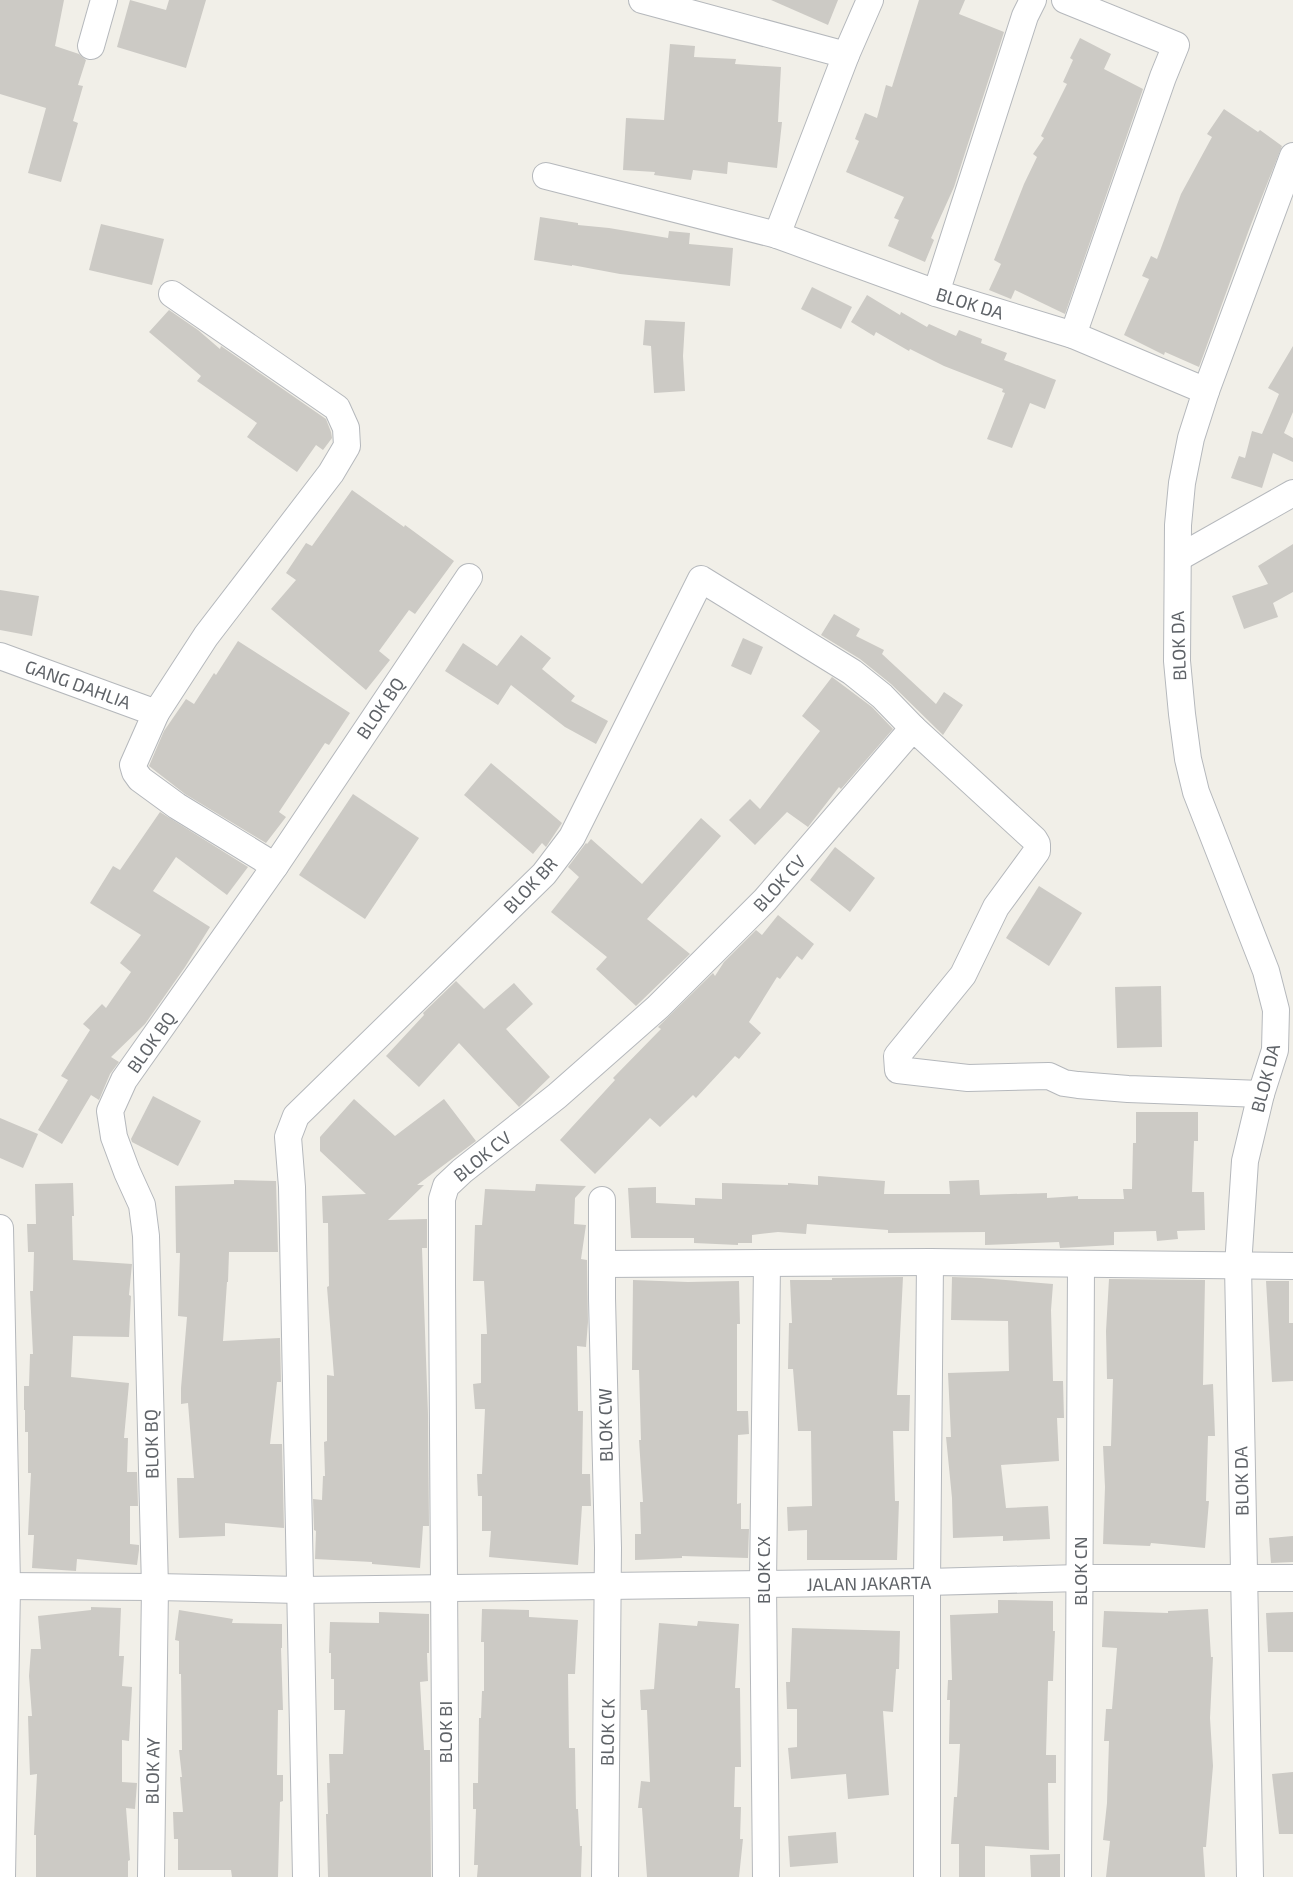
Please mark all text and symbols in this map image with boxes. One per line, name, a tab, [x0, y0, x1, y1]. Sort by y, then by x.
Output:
street label: BLOK DA	[933, 282, 1007, 324]
street label: BLOK DA	[1166, 610, 1190, 681]
street label: GANG DAHLIA	[22, 655, 135, 714]
street label: BLOK BQ	[351, 673, 409, 743]
street label: BLOK CV	[748, 850, 810, 916]
street label: BLOK BR	[498, 852, 562, 918]
street label: BLOK BQ	[122, 1007, 180, 1077]
street label: BLOK DA	[1246, 1041, 1284, 1114]
street label: BLOK CV	[449, 1126, 515, 1186]
street label: BLOK CW	[593, 1388, 617, 1462]
street label: BLOK BQ	[139, 1409, 163, 1479]
street label: BLOK DA	[1229, 1445, 1253, 1516]
street label: BLOK CX	[752, 1536, 774, 1604]
street label: BLOK CN	[1069, 1536, 1091, 1606]
street label: JALAN JAKARTA	[806, 1571, 932, 1595]
street label: BLOK CK	[595, 1698, 619, 1766]
street label: BLOK BI	[434, 1701, 456, 1763]
street label: BLOK AY	[140, 1737, 164, 1805]

